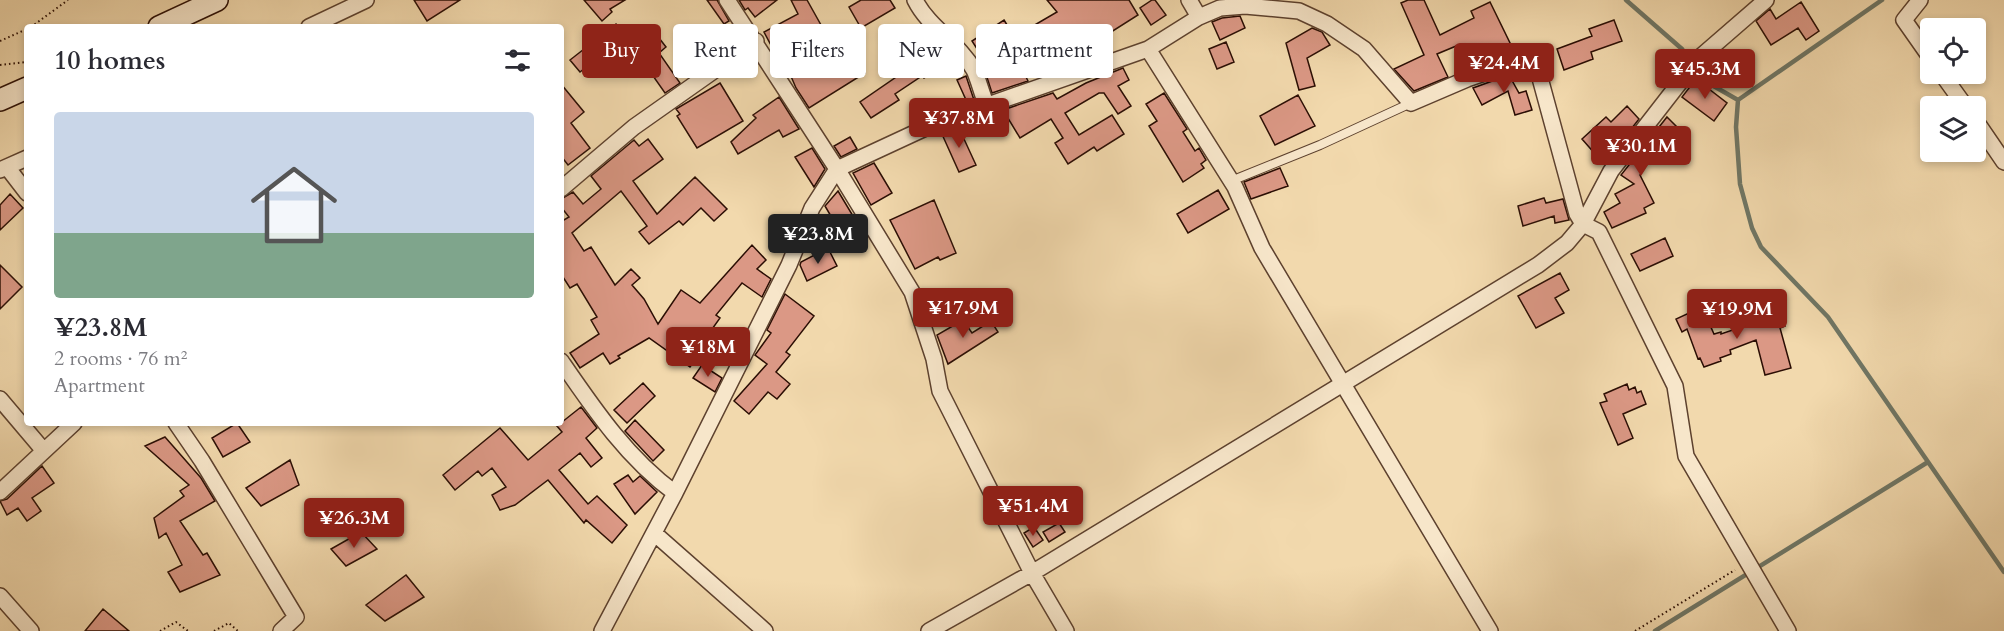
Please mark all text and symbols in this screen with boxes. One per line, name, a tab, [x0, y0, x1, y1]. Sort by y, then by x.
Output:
map controls	[1920, 18, 1986, 162]
button: locate	[1920, 18, 1986, 84]
chip: Buy	[582, 24, 661, 78]
chip: Rent	[673, 24, 758, 78]
chip: Filters	[770, 24, 866, 78]
chip: New	[878, 24, 964, 78]
chip: Apartment	[976, 24, 1113, 78]
text: 10 homes	[54, 43, 165, 78]
pin: ¥24.4M	[1455, 43, 1553, 94]
icon: filters	[501, 44, 534, 77]
text: ¥24.4M	[1468, 49, 1540, 76]
pin: ¥45.3M	[1656, 49, 1754, 100]
text: ¥45.3M	[1669, 55, 1741, 82]
button: layers	[1920, 96, 1986, 162]
pin: ¥37.8M	[910, 98, 1008, 149]
text: ¥37.8M	[923, 104, 995, 131]
pin: ¥30.1M	[1592, 126, 1690, 177]
text: ¥30.1M	[1605, 132, 1677, 159]
icon: home	[240, 151, 348, 259]
pin: ¥23.8M	[769, 214, 867, 265]
text: ¥23.8M	[782, 220, 854, 247]
pin: ¥17.9M	[914, 288, 1012, 339]
pin: ¥19.9M	[1688, 289, 1786, 340]
text: ¥17.9M	[927, 294, 999, 321]
text: ¥19.9M	[1701, 295, 1773, 322]
text: ¥23.8M	[54, 310, 147, 345]
pin: ¥18M	[672, 327, 744, 378]
text: ¥18M	[680, 333, 736, 360]
text: 2 rooms · 76 m²	[54, 345, 187, 372]
text: Apartment	[54, 372, 145, 399]
pin: ¥51.4M	[984, 486, 1082, 537]
text: ¥51.4M	[997, 492, 1069, 519]
pin: ¥26.3M	[305, 498, 403, 549]
text: ¥26.3M	[318, 504, 390, 531]

